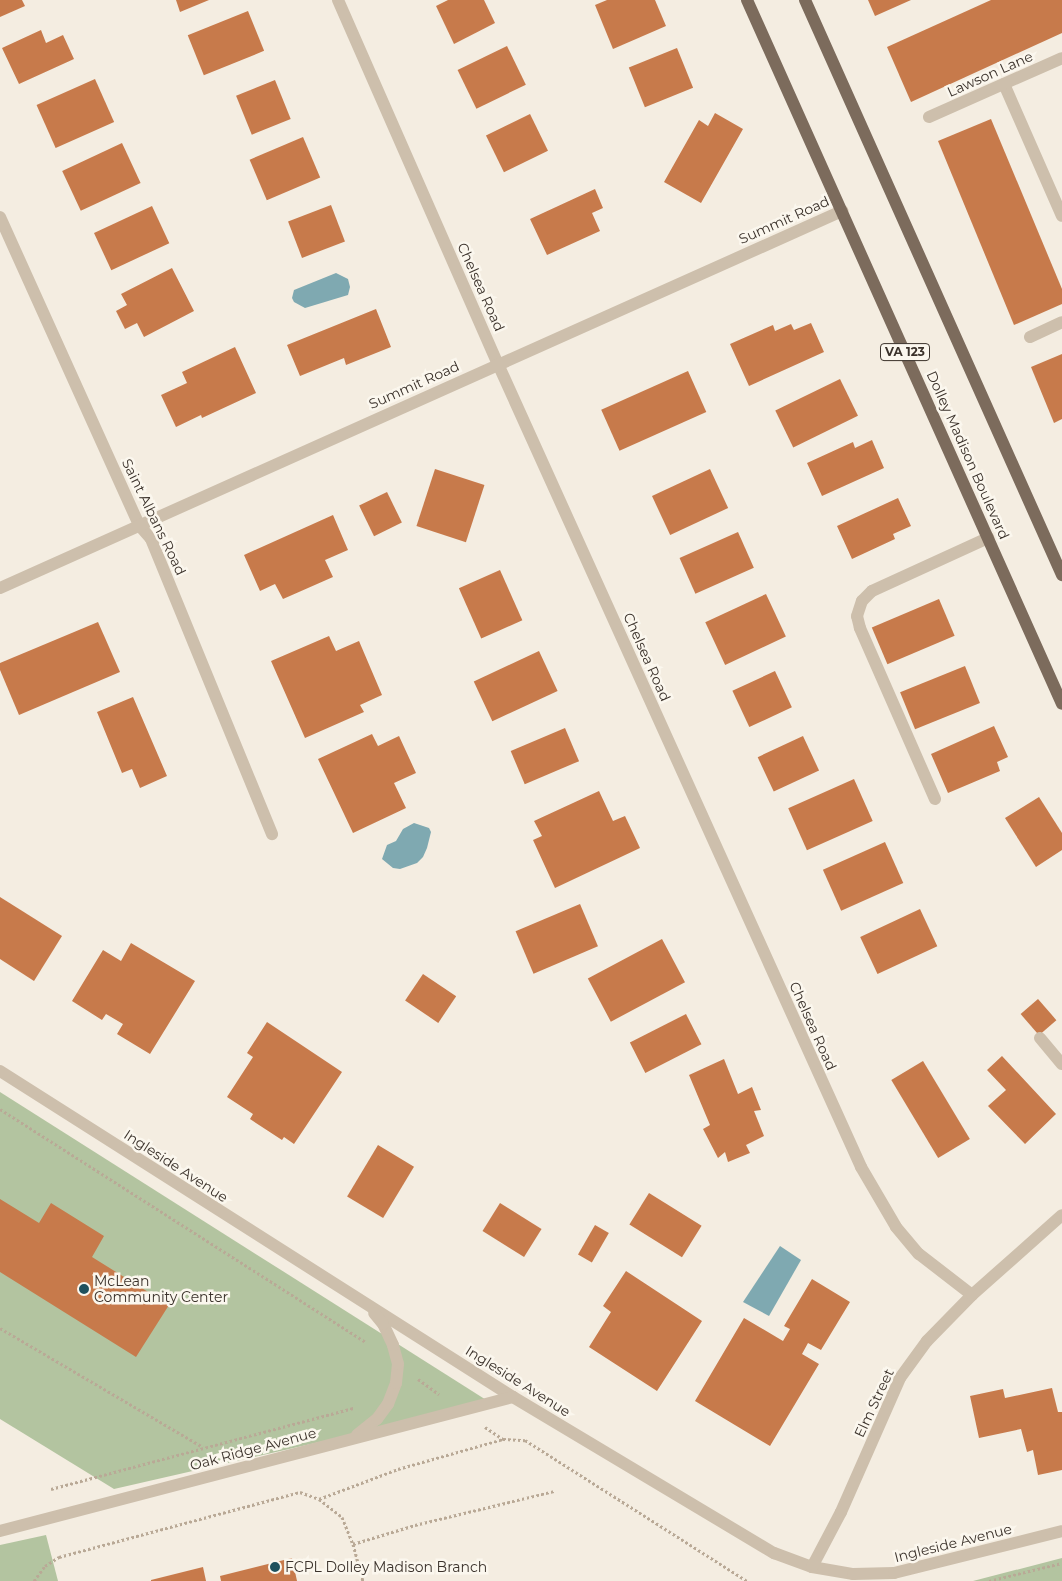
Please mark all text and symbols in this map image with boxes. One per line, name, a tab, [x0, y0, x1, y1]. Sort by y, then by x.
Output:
street label: Lawson Lane	[945, 48, 1035, 100]
street label: Summit Road	[736, 193, 832, 247]
street label: Chelsea Road	[454, 240, 508, 334]
road number: VA 123	[880, 342, 930, 362]
street label: Summit Road	[366, 358, 462, 412]
street label: Dolley Madison Boulevard	[923, 368, 1013, 542]
street label: Saint Albans Road	[118, 456, 190, 578]
street label: Chelsea Road	[620, 610, 674, 704]
street label: Chelsea Road	[786, 979, 840, 1073]
street label: Ingleside Avenue	[121, 1126, 231, 1206]
place label: McLean Community Center	[94, 1273, 228, 1305]
marker: McLean Community Center	[78, 1283, 90, 1295]
street label: Ingleside Avenue	[462, 1342, 574, 1420]
street label: Elm Street	[851, 1366, 897, 1440]
street label: Oak Ridge Avenue	[188, 1424, 318, 1474]
street label: Ingleside Avenue	[892, 1520, 1014, 1566]
place label: FCPL Dolley Madison Branch	[285, 1559, 487, 1575]
marker: FCPL Dolley Madison Branch	[269, 1561, 281, 1573]

